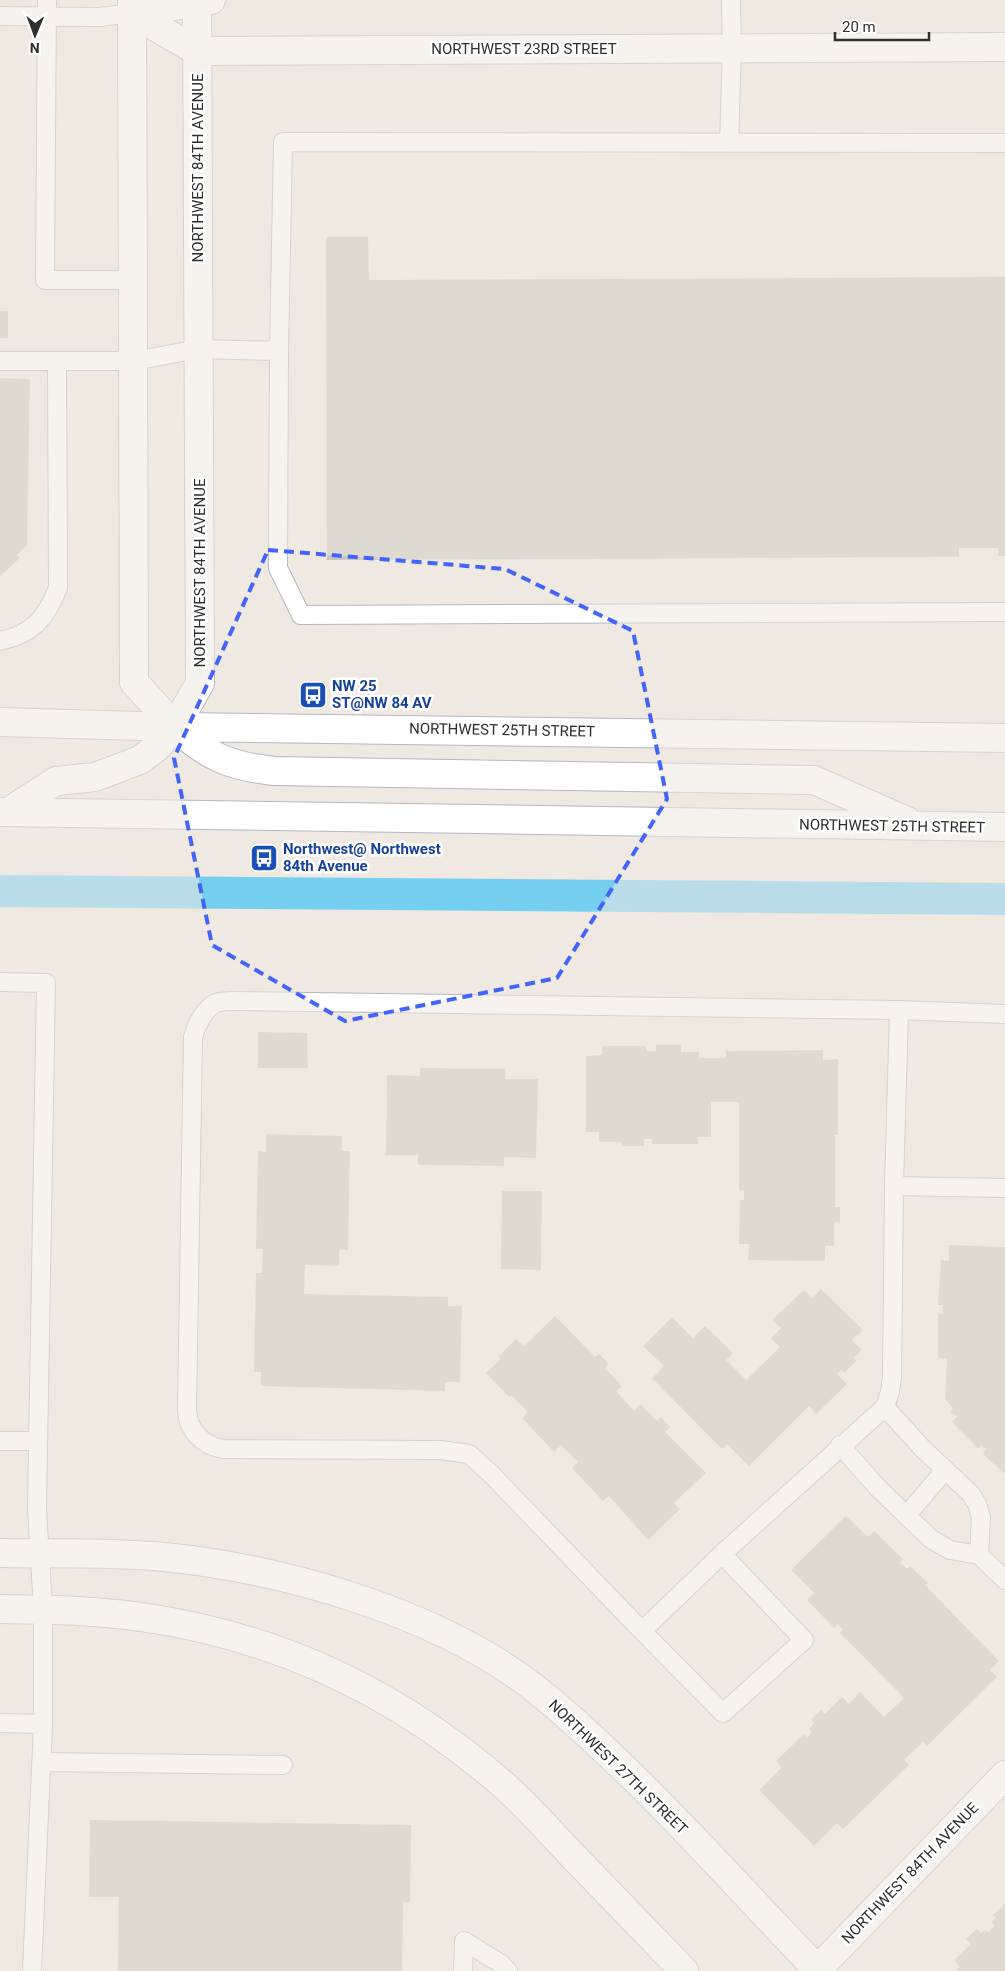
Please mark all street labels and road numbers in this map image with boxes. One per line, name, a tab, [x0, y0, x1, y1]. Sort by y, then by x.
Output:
street label: NORTHWEST 23RD STREET	[431, 40, 617, 58]
street label: NORTHWEST 84TH AVENUE	[189, 73, 207, 262]
street label: NORTHWEST 84TH AVENUE	[191, 478, 209, 667]
street label: NORTHWEST 25TH STREET	[409, 719, 595, 741]
street label: NORTHWEST 25TH STREET	[799, 815, 985, 837]
street label: NORTHWEST 27TH STREET	[545, 1696, 691, 1838]
street label: NORTHWEST 84TH AVENUE	[838, 1798, 982, 1947]

